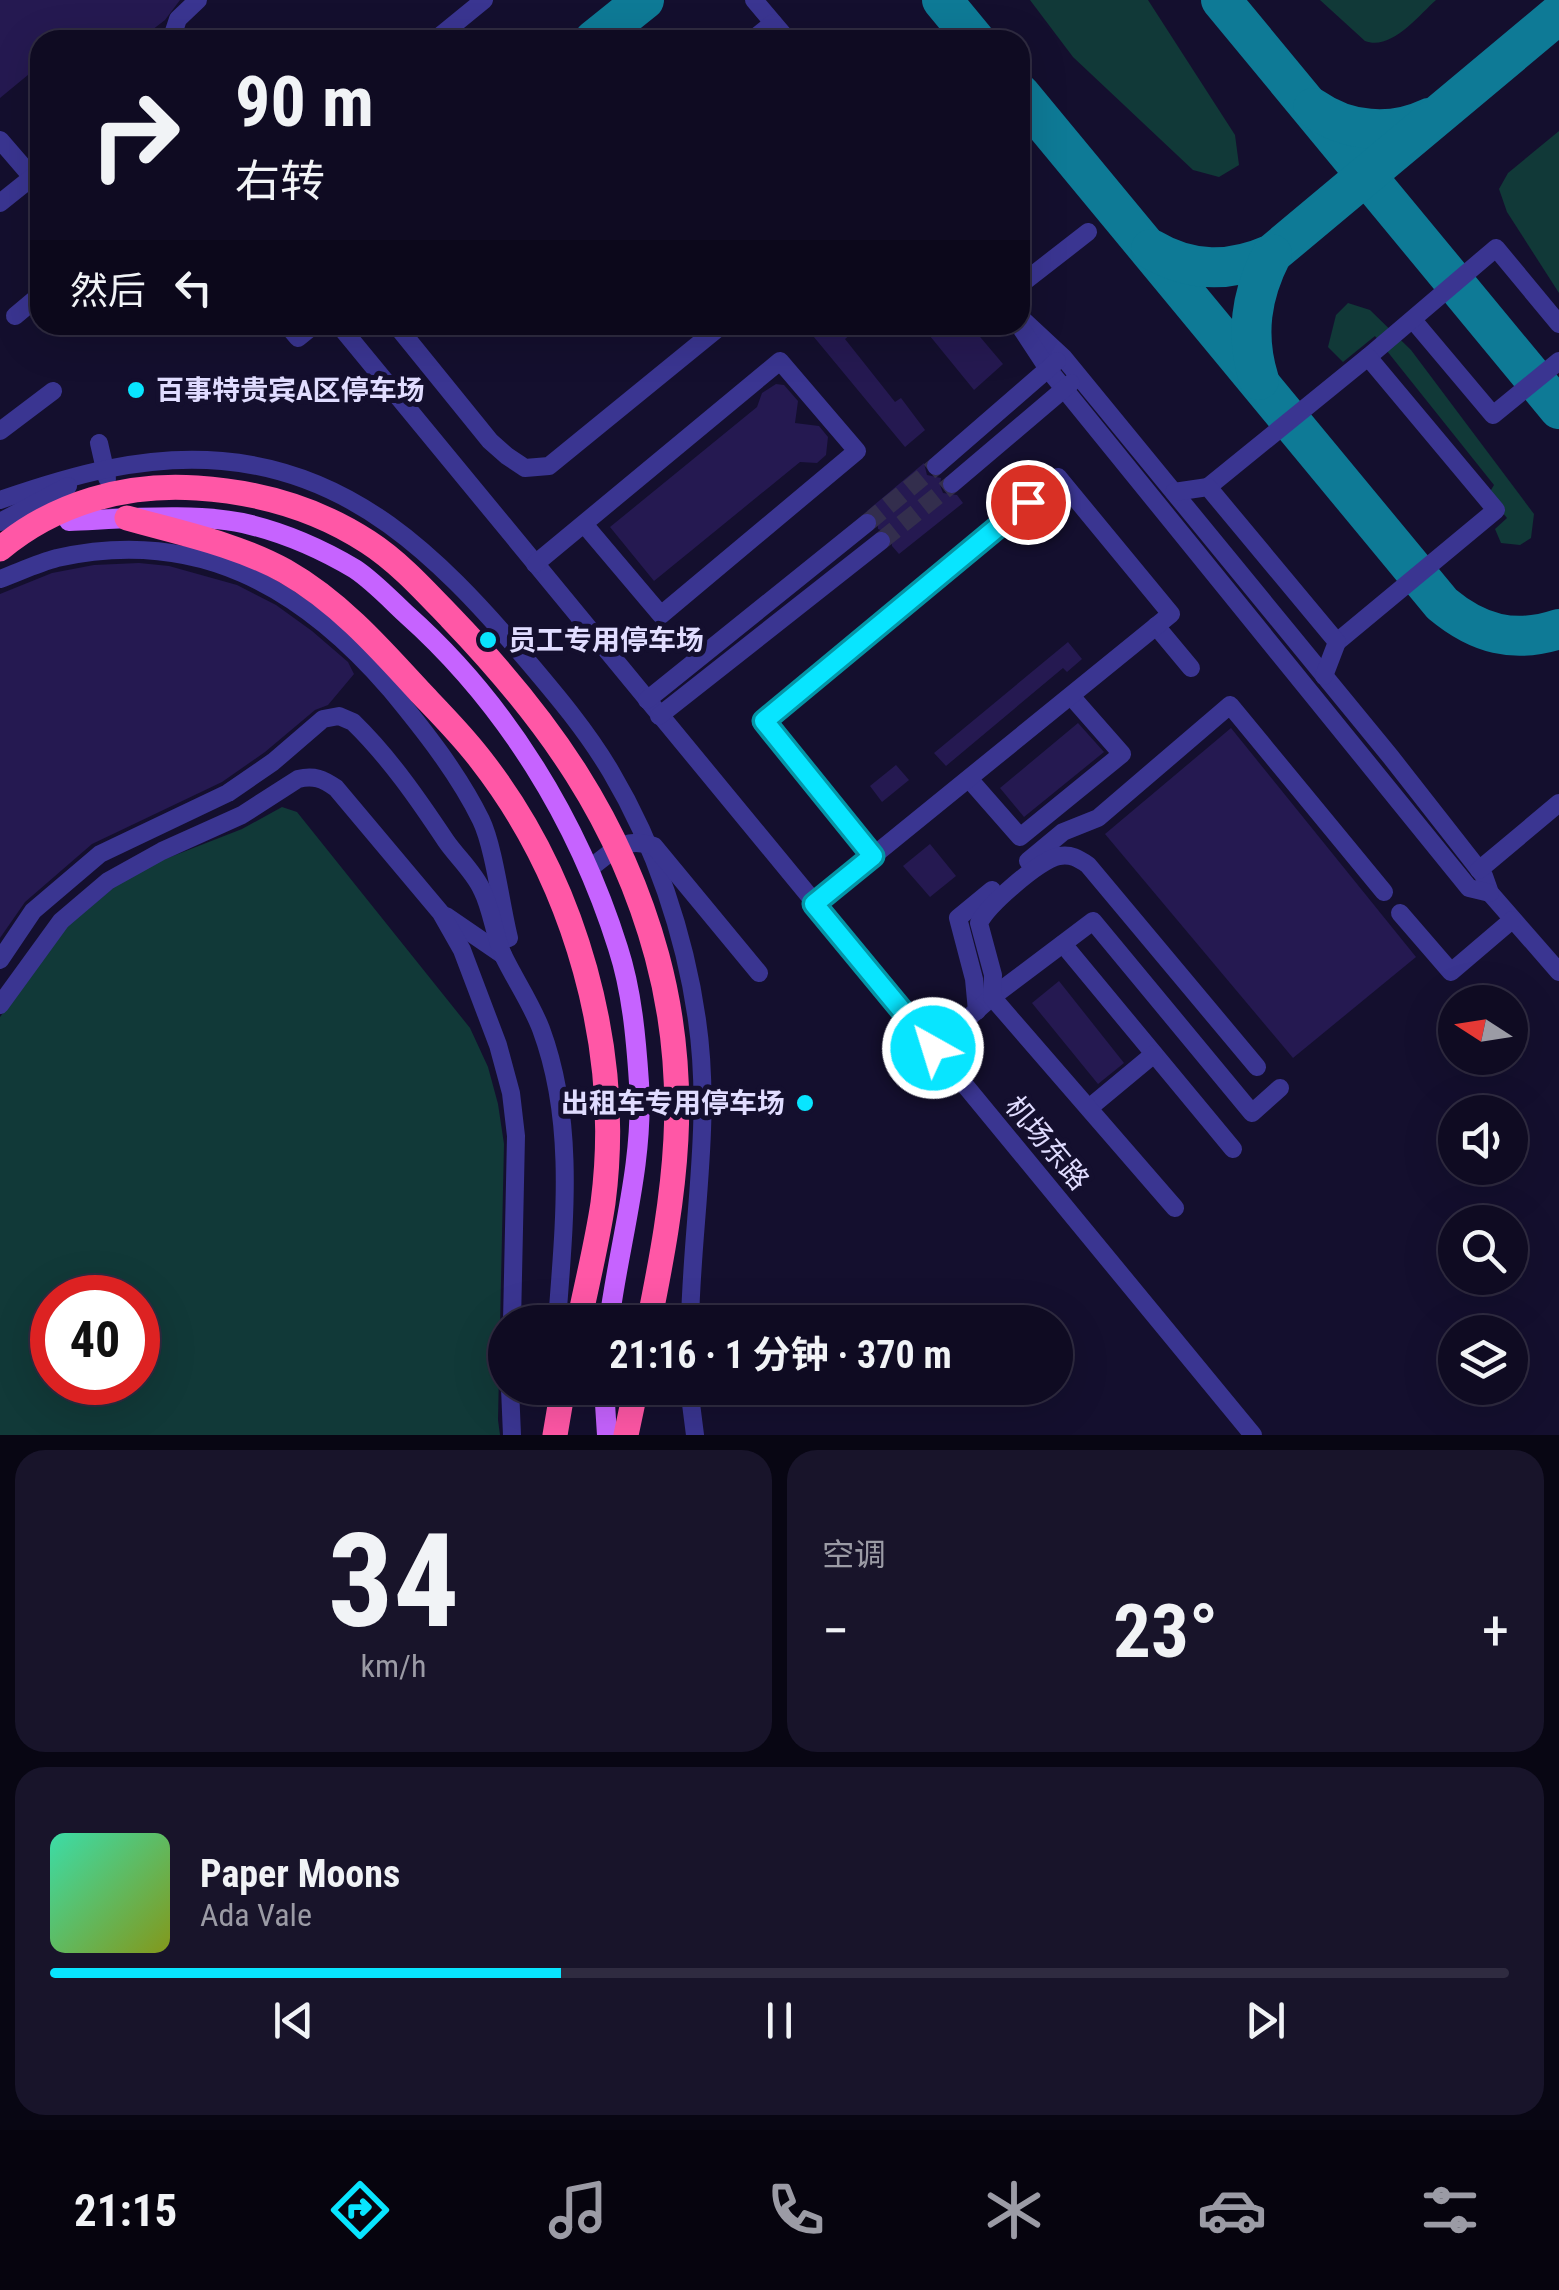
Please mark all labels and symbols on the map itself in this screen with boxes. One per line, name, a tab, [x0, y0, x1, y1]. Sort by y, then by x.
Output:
place label: 百事特贵宾A区停车场	[156, 374, 425, 407]
marker: 百事特贵宾A区停车场	[125, 379, 147, 401]
pin	[986, 460, 1071, 545]
place label: 员工专用停车场	[508, 624, 704, 657]
marker: 员工专用停车场	[477, 629, 499, 651]
north arrow	[1438, 985, 1528, 1075]
position arrow	[881, 996, 985, 1100]
place label: 出租车专用停车场	[561, 1087, 785, 1120]
street label: 机场东路	[998, 1089, 1096, 1197]
marker: 出租车专用停车场	[794, 1092, 816, 1114]
speed limit sign: 40	[30, 1275, 160, 1405]

